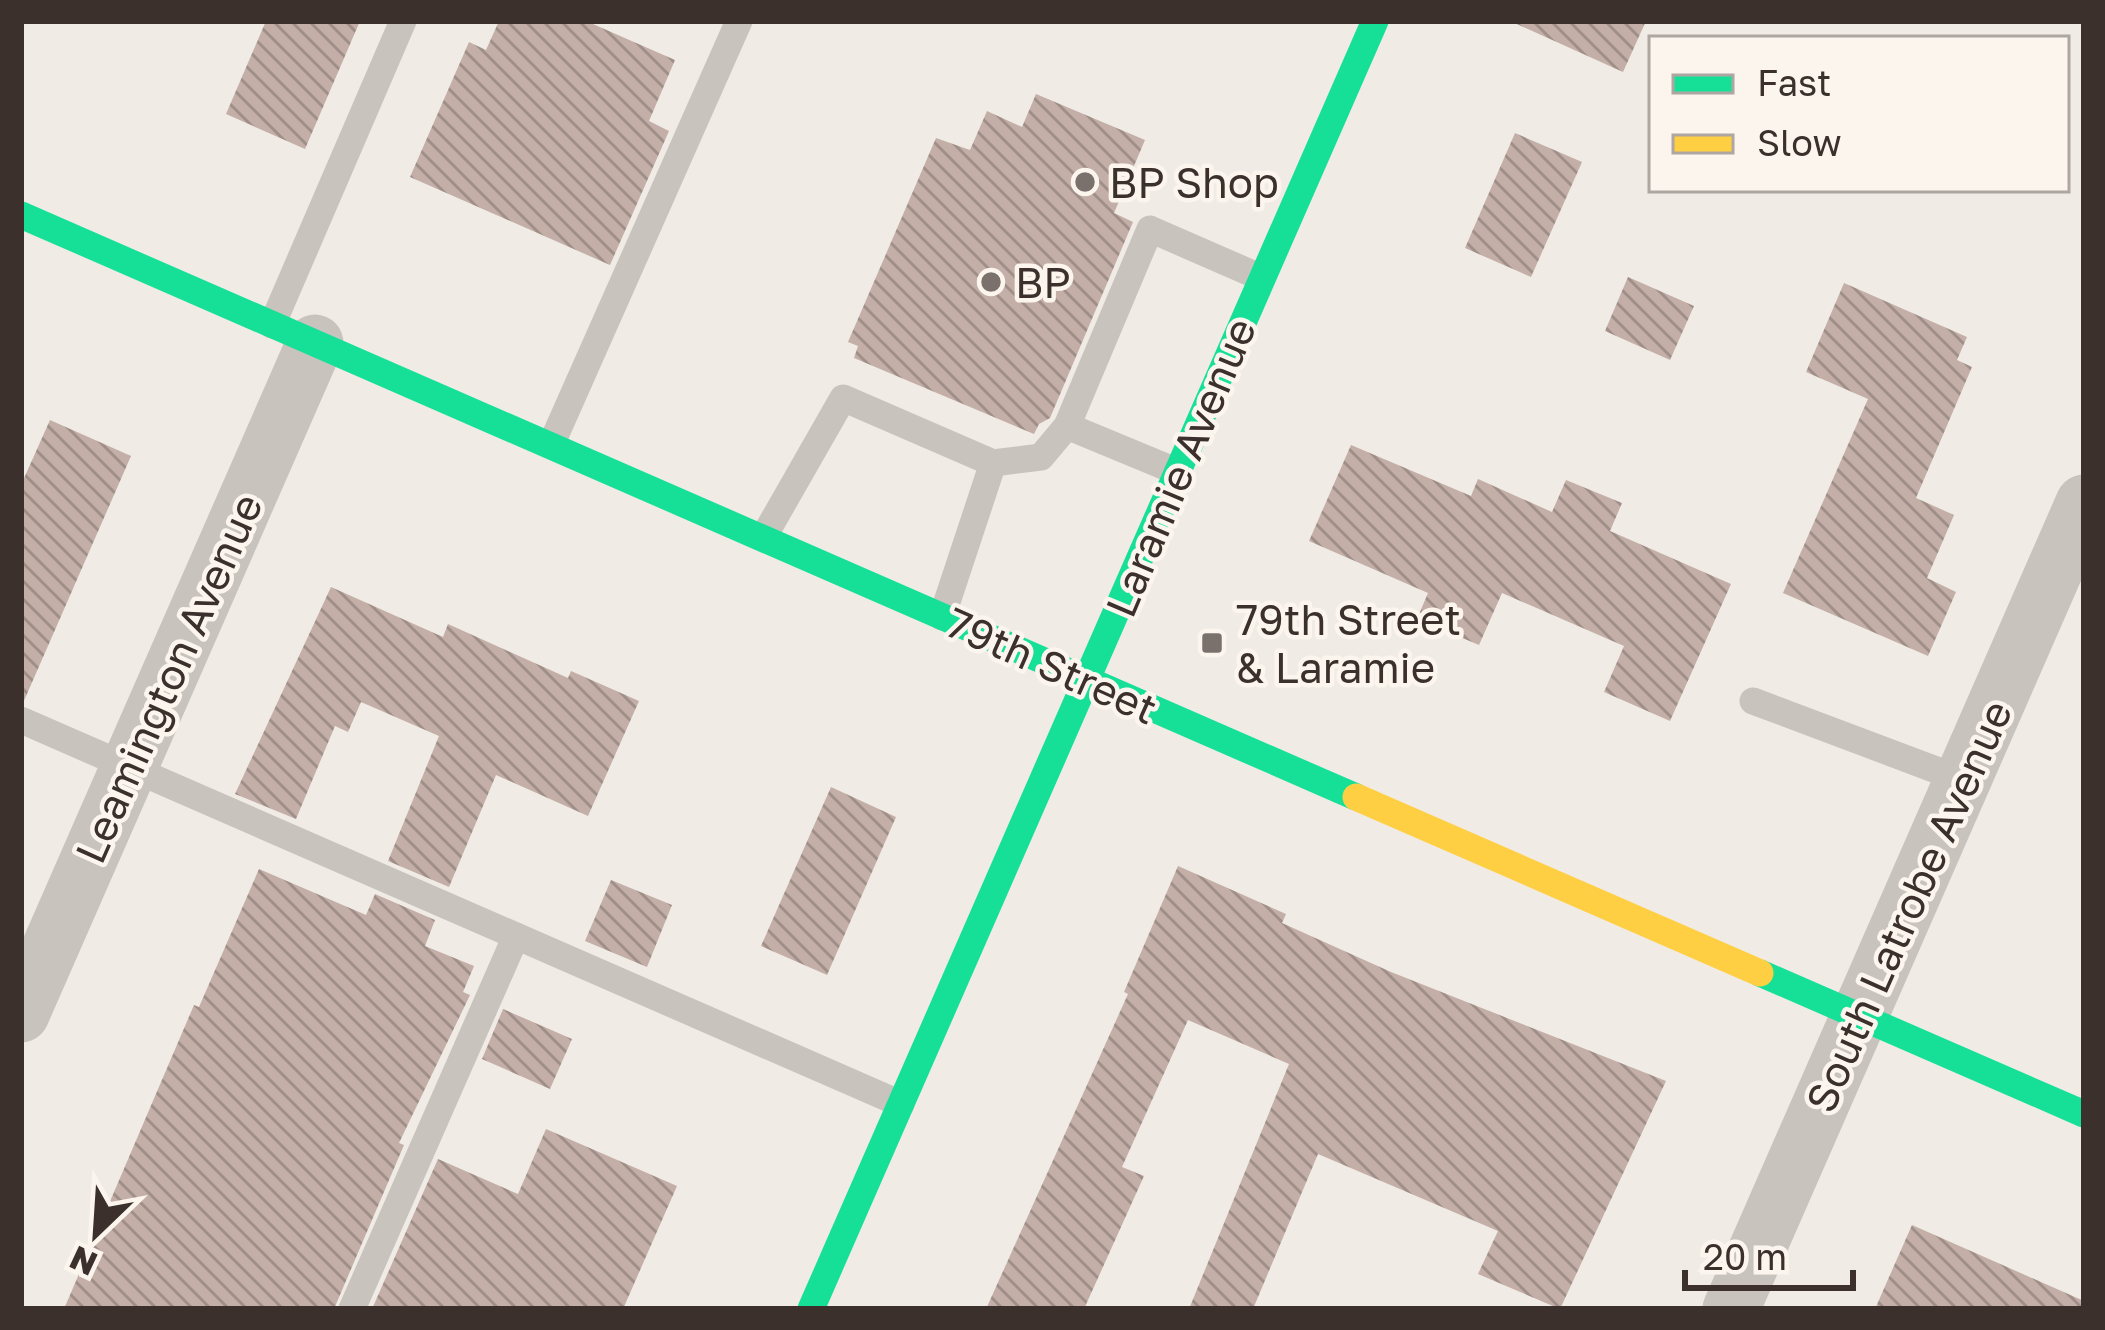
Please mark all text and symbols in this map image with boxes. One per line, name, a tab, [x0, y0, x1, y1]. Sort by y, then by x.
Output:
legend	[1649, 36, 2069, 192]
text: Fast	[1757, 61, 1832, 104]
text: Slow	[1757, 121, 1842, 164]
place label: BP Shop	[1109, 157, 1279, 207]
marker: BP Shop	[1072, 169, 1098, 195]
place label: BP	[1015, 257, 1071, 307]
marker: BP	[978, 269, 1004, 295]
street label: Laramie Avenue	[1095, 310, 1265, 624]
street label: Leamington Avenue	[64, 486, 272, 870]
place label: 79th Street & Laramie	[1236, 594, 1461, 692]
street label: 79th Street	[939, 596, 1165, 734]
marker: 79th Street & Laramie	[1199, 630, 1225, 656]
street label: South Latrobe Avenue	[1795, 692, 2021, 1120]
north arrow	[36, 1174, 156, 1294]
scale bar	[1685, 1216, 1853, 1290]
text: 20 m	[1703, 1235, 1787, 1278]
text: N	[63, 1239, 103, 1285]

